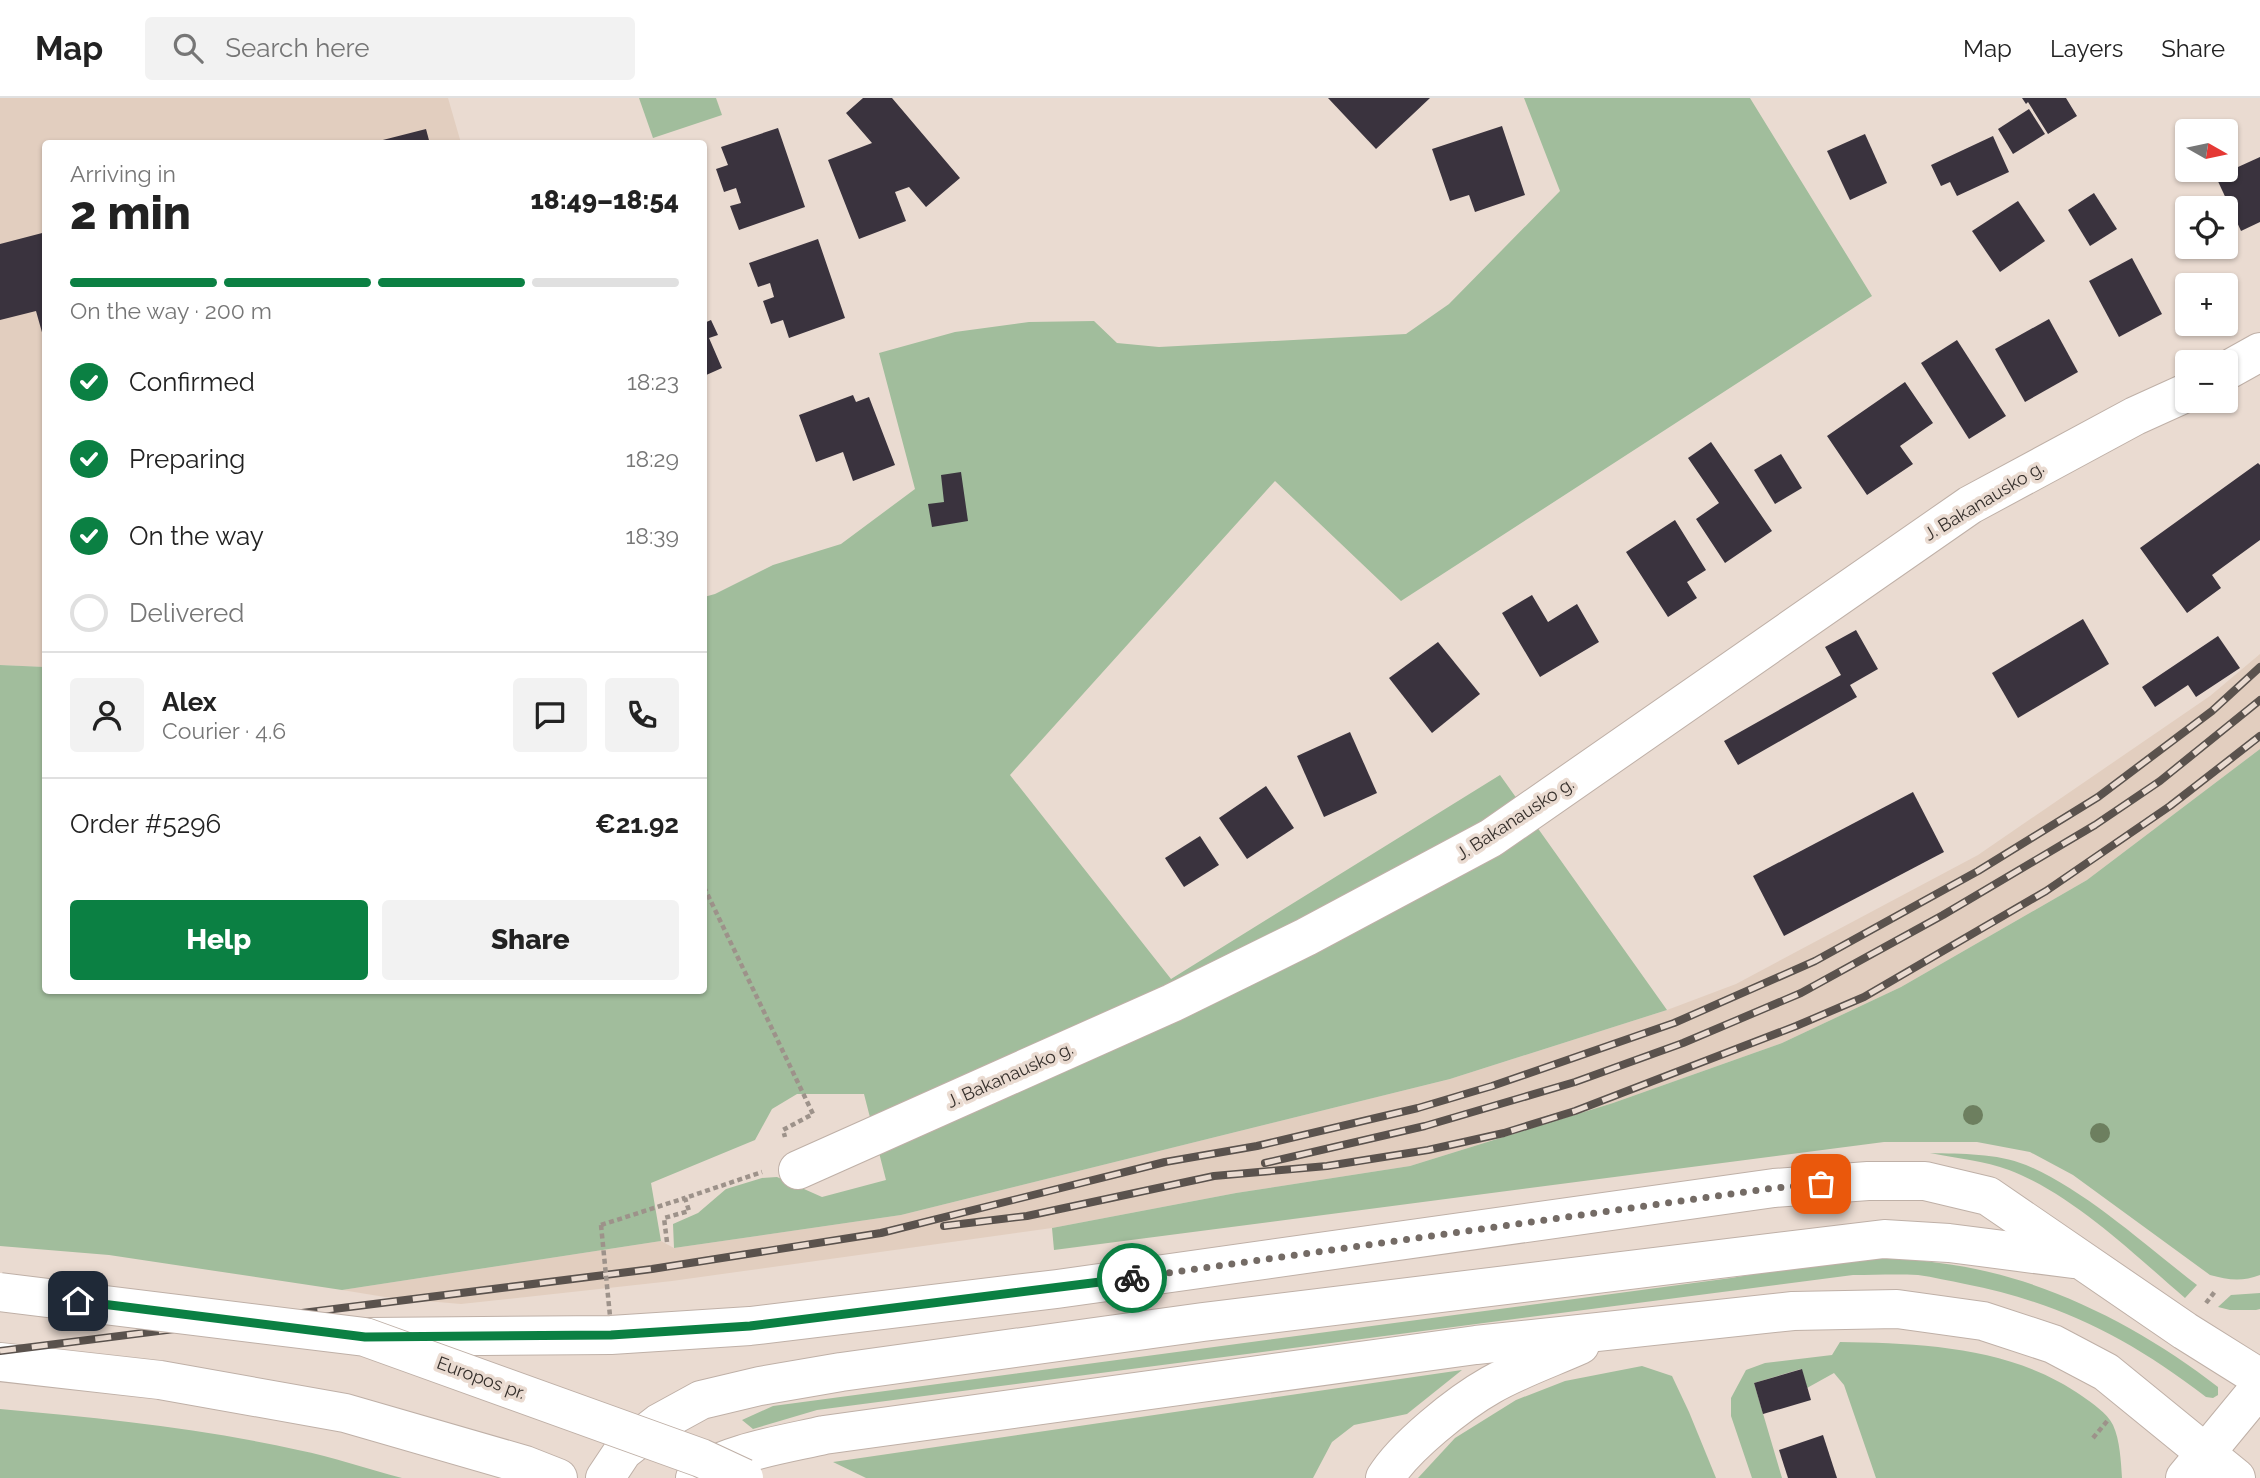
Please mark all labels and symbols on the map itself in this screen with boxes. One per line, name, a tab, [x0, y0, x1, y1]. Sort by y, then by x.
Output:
north arrow	[2175, 119, 2238, 182]
street label: J. Bakanausko g.	[1920, 457, 2048, 545]
street label: J. Bakanausko g.	[1452, 773, 1578, 864]
street label: J. Bakanausko g.	[943, 1037, 1076, 1112]
pin	[1791, 1154, 1851, 1214]
courier	[1097, 1243, 1167, 1313]
pin	[48, 1271, 108, 1331]
street label: Europos pr.	[434, 1352, 528, 1403]

